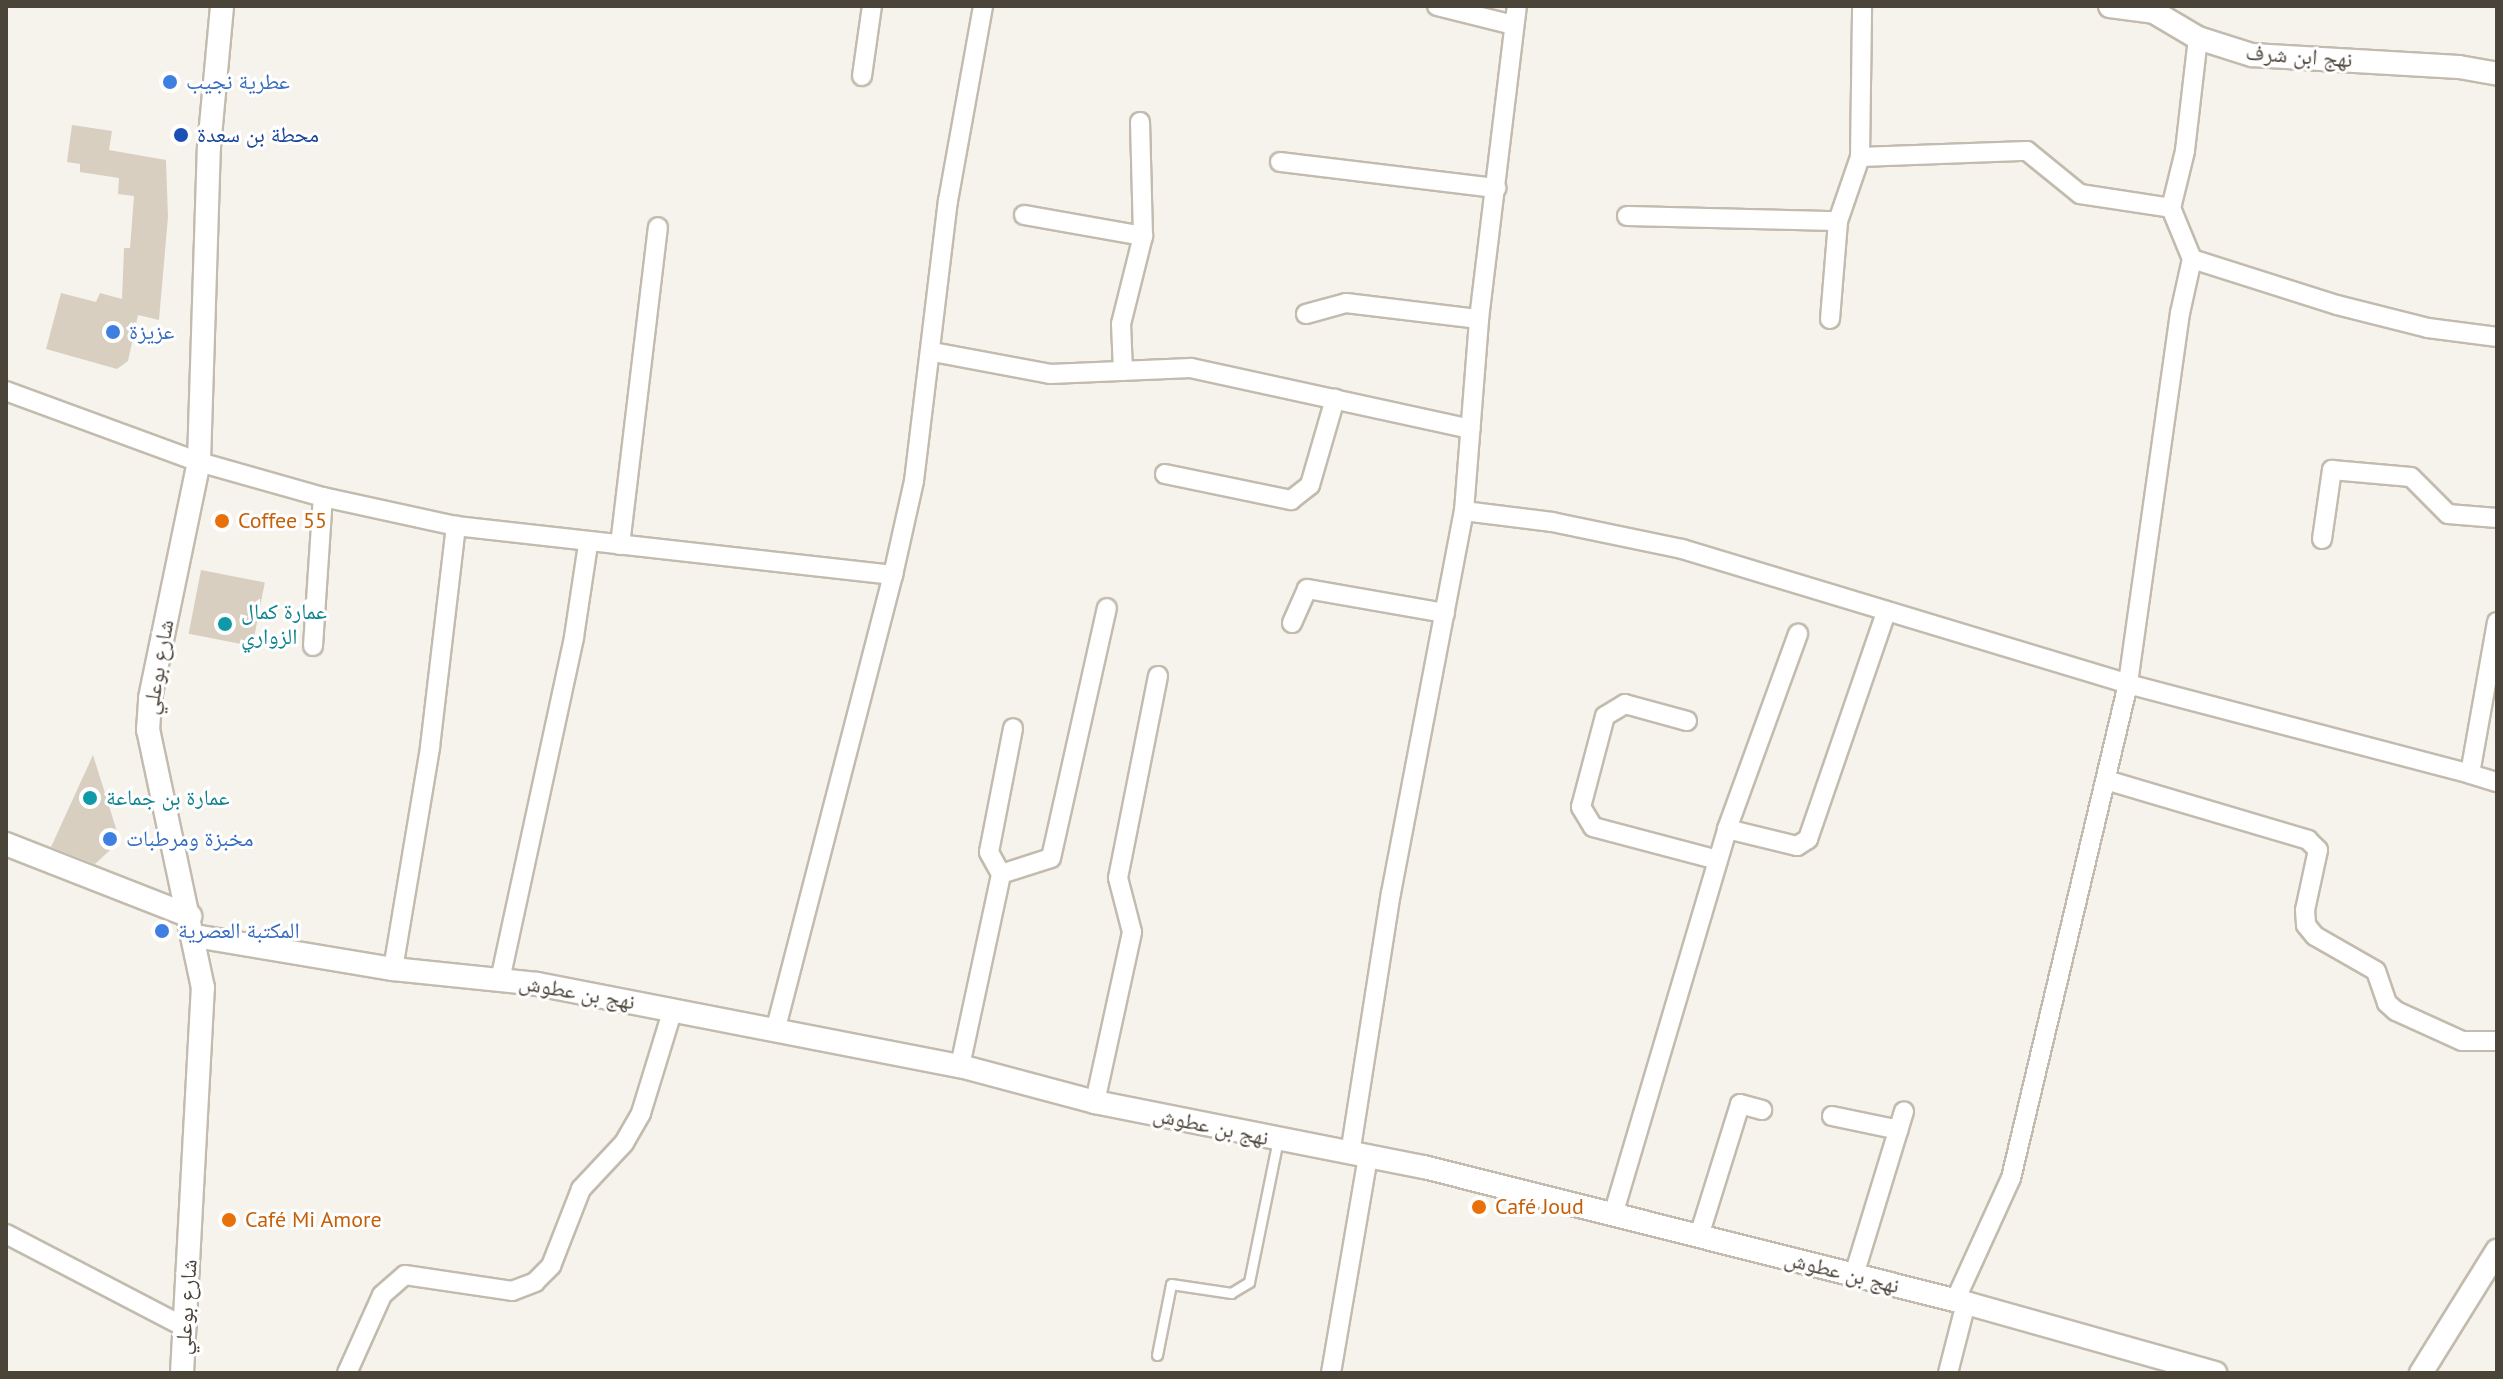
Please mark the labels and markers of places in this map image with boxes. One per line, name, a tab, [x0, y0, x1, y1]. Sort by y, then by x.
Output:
place label: عطرية نجيب	[186, 69, 290, 95]
marker: عطرية نجيب	[161, 73, 179, 91]
place label: محطة بن سعدة	[197, 122, 319, 148]
marker: محطة بن سعدة	[172, 126, 190, 144]
place label: عزيزة	[129, 319, 174, 345]
marker: عزيزة	[104, 323, 122, 341]
place label: Coffee 55	[238, 508, 327, 534]
marker: Coffee 55	[213, 512, 231, 530]
place label: عمارة كمال الزواري	[241, 598, 327, 650]
marker: عمارة كمال الزواري	[216, 615, 234, 633]
place label: عمارة بن جماعة	[106, 785, 230, 811]
marker: عمارة بن جماعة	[81, 789, 99, 807]
place label: مخبزة ومرطبات	[126, 826, 254, 852]
marker: مخبزة ومرطبات	[101, 830, 119, 848]
place label: المكتبة العصرية	[178, 918, 300, 944]
marker: المكتبة العصرية	[153, 922, 171, 940]
place label: Café Joud	[1495, 1194, 1584, 1220]
marker: Café Joud	[1470, 1198, 1488, 1216]
place label: Café Mi Amore	[245, 1207, 382, 1233]
marker: Café Mi Amore	[220, 1211, 238, 1229]

